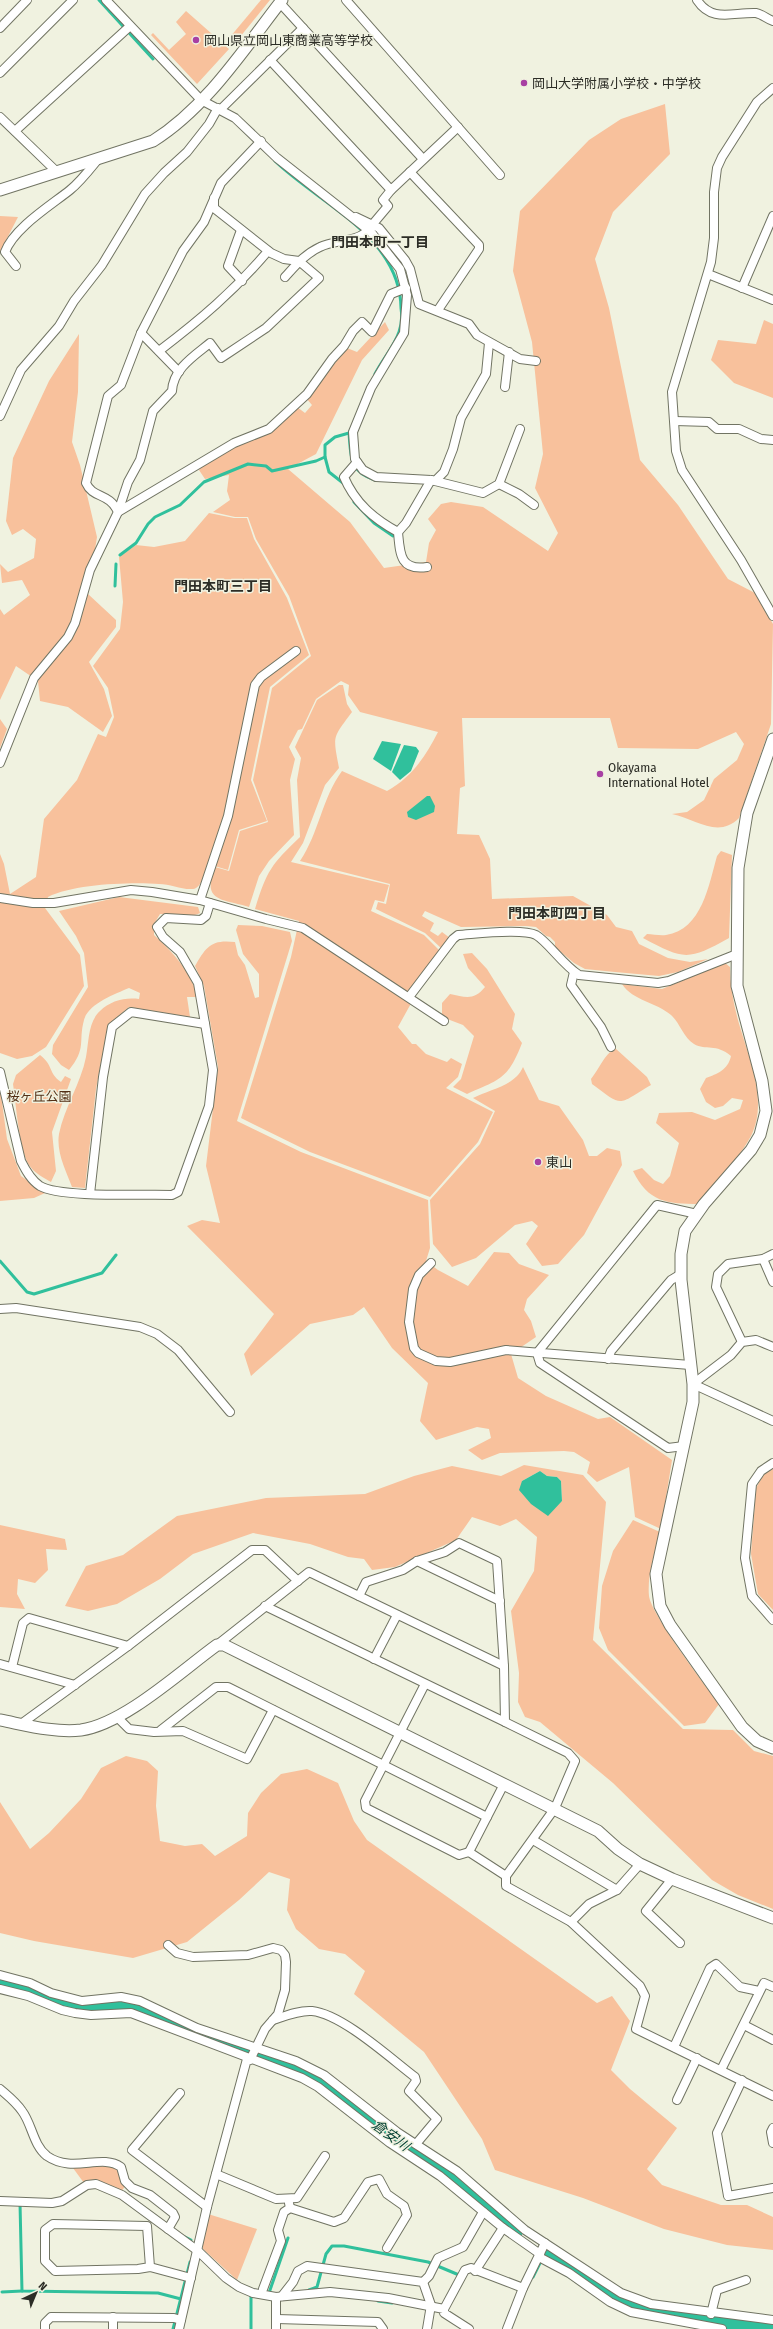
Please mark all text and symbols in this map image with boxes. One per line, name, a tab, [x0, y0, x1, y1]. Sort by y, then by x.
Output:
place label: 岡山県立岡山東商業高等学校	[204, 33, 373, 48]
marker: 岡山県立岡山東商業高等学校	[191, 35, 201, 45]
place label: 岡山大学附属小学校・中学校	[532, 76, 701, 91]
marker: 岡山大学附属小学校・中学校	[519, 78, 529, 88]
district label: 門田本町一丁目	[331, 234, 429, 251]
district label: 門田本町三丁目	[174, 578, 272, 595]
place label: Okayama International Hotel	[608, 760, 710, 790]
marker: Okayama International Hotel	[595, 769, 605, 779]
district label: 門田本町四丁目	[508, 905, 606, 922]
park label: 桜ヶ丘公園	[6, 1089, 72, 1104]
place label: 東山	[546, 1155, 572, 1170]
marker: 東山	[533, 1157, 543, 1167]
water label: 倉安川	[369, 2116, 414, 2156]
north arrow	[16, 2273, 56, 2313]
text: N	[36, 2279, 49, 2293]

